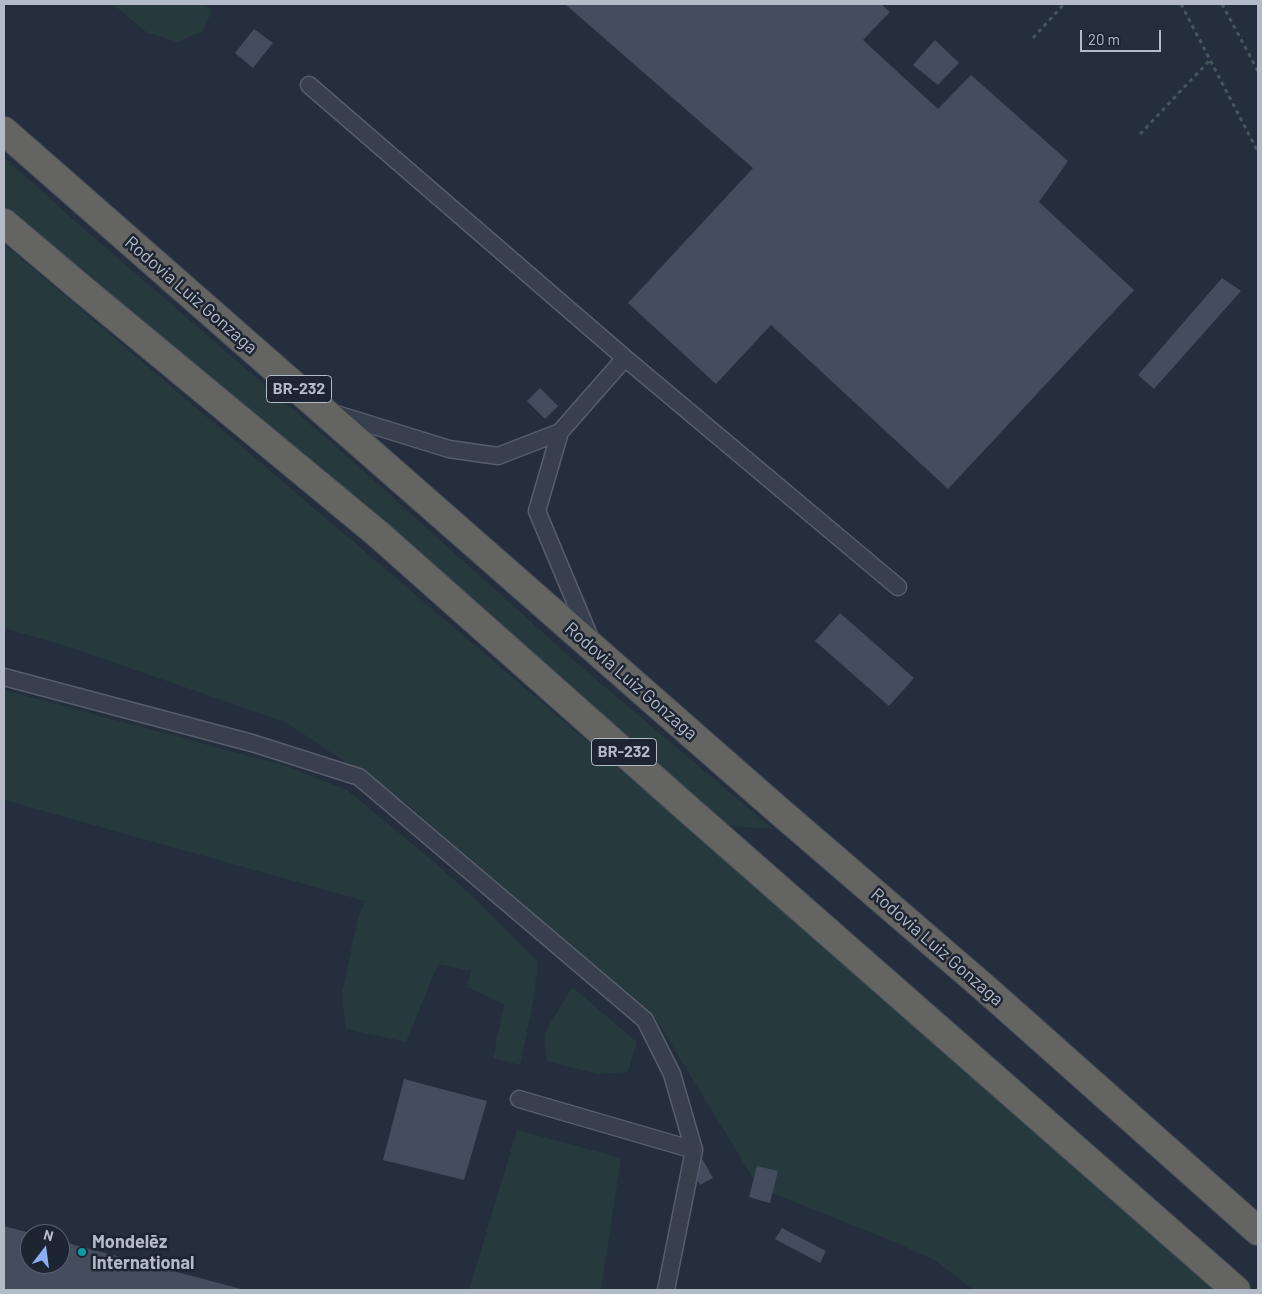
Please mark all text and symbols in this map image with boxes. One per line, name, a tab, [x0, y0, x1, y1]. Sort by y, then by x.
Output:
scale bar	[1082, 20, 1163, 52]
text: 20 m	[1088, 30, 1120, 48]
street label: Rodovia Luiz Gonzaga	[120, 232, 262, 358]
road number: BR-232	[266, 376, 332, 402]
street label: Rodovia Luiz Gonzaga	[560, 618, 702, 744]
road number: BR-232	[592, 739, 656, 766]
street label: Rodovia Luiz Gonzaga	[866, 884, 1008, 1010]
north arrow	[20, 1224, 70, 1274]
text: N	[42, 1226, 55, 1244]
place label: Mondelēz International	[92, 1231, 194, 1274]
marker: Mondelēz International	[76, 1246, 88, 1258]

